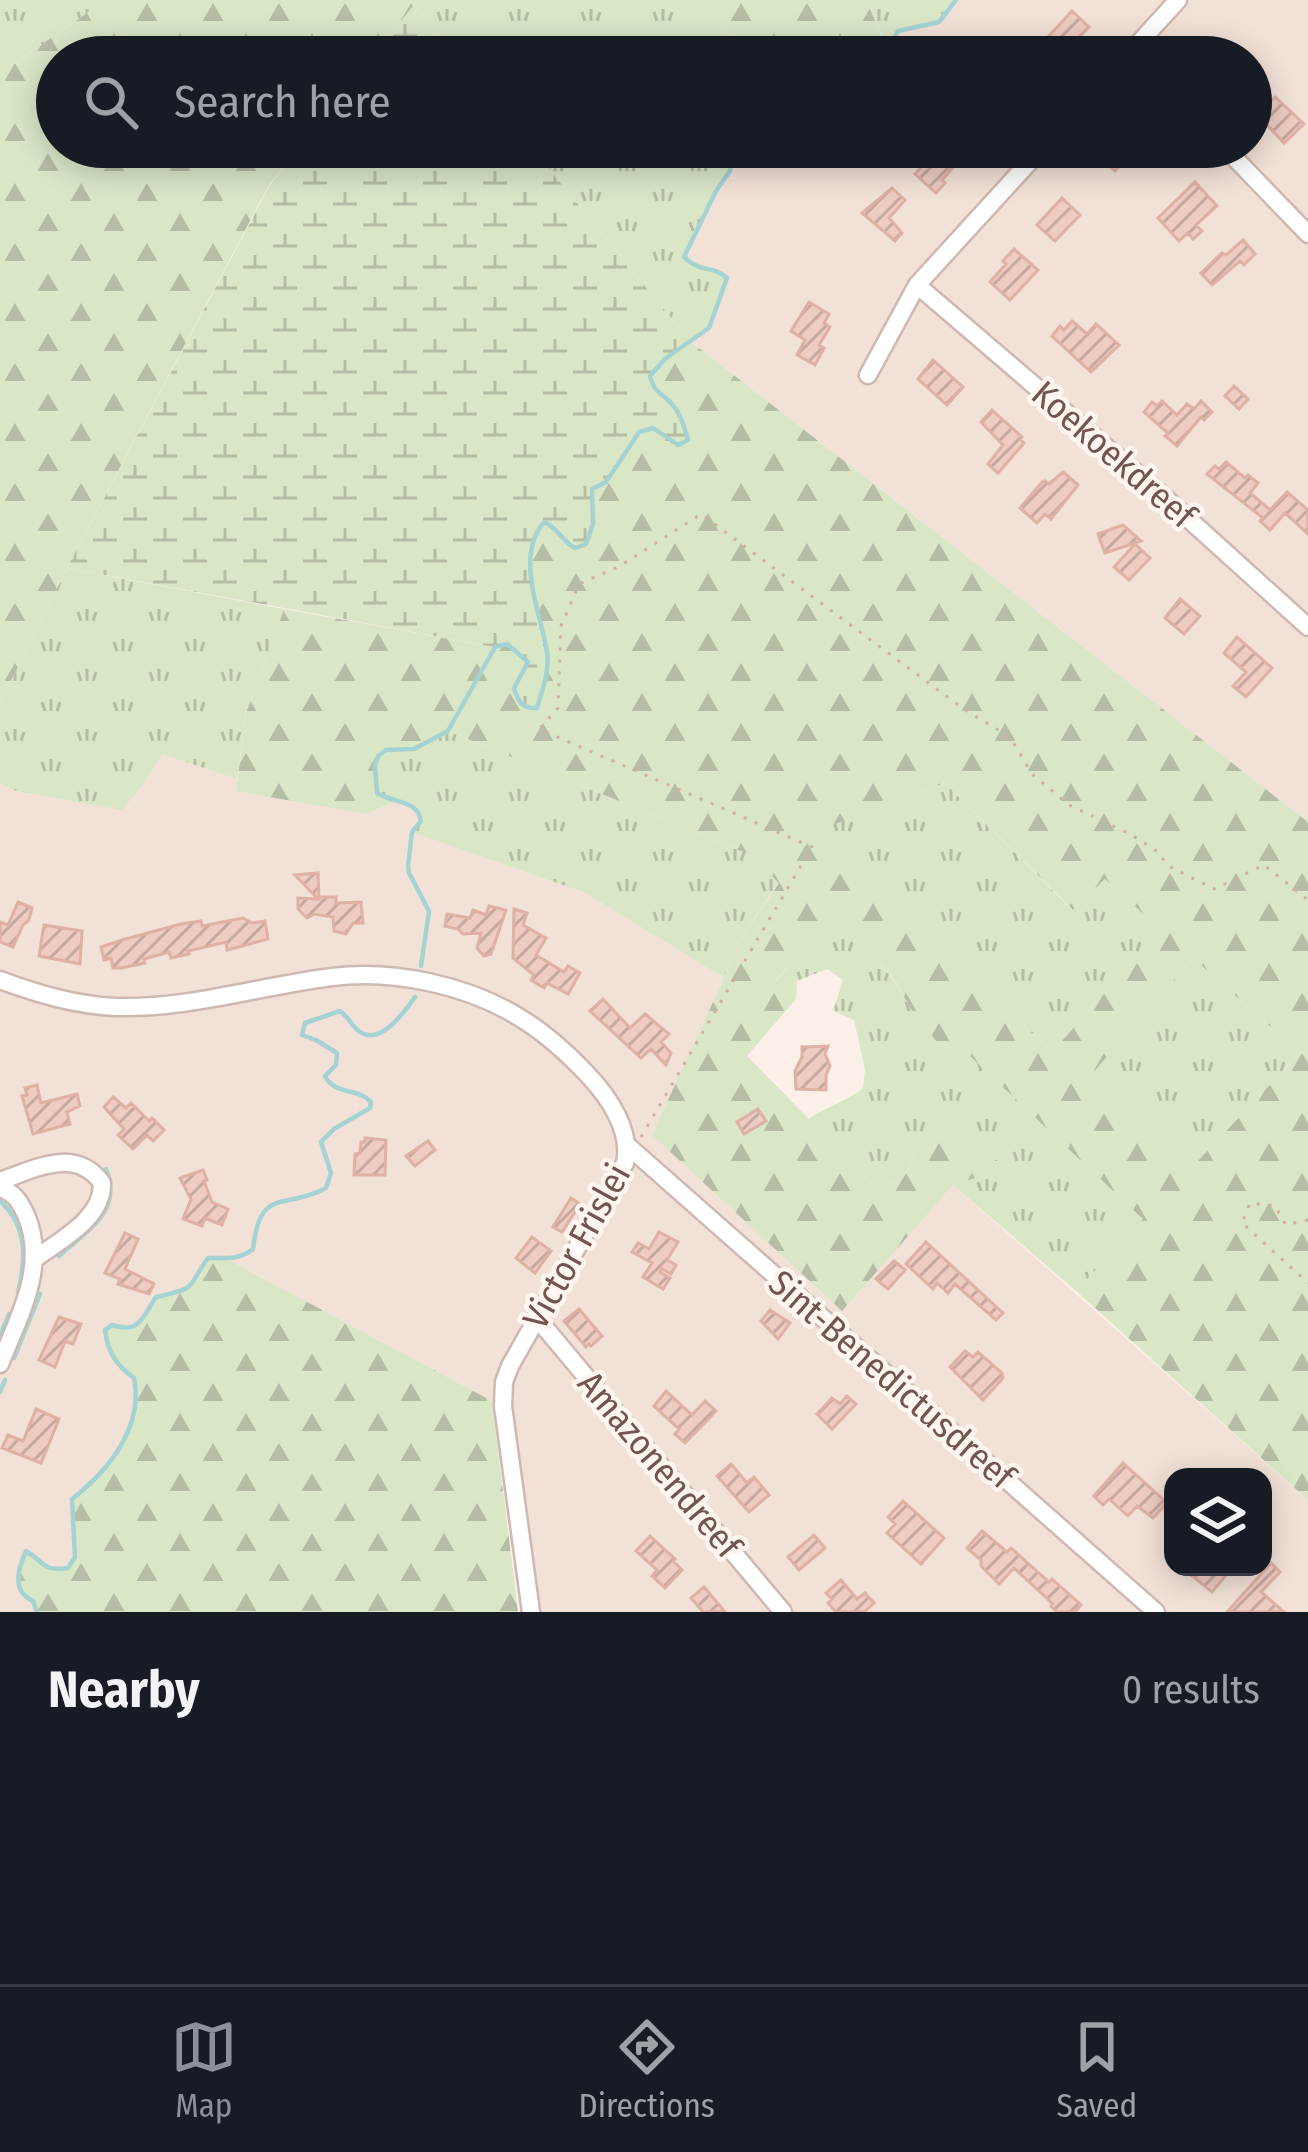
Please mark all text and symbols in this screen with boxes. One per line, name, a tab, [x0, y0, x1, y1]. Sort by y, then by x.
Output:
search box	[36, 36, 1272, 168]
icon: search	[78, 69, 144, 135]
text: Search here	[174, 75, 391, 129]
street label: Koekoekdreef	[1023, 372, 1206, 540]
street label: Victor Frislei	[514, 1156, 640, 1337]
street label: Sint-Benedictusdreef	[760, 1261, 1025, 1500]
street label: Amazonendreef	[568, 1362, 752, 1569]
map controls	[1164, 1468, 1272, 1576]
button: layers	[1164, 1468, 1272, 1576]
text: Nearby	[48, 1659, 200, 1721]
text: 0 results	[1122, 1667, 1260, 1713]
tab: Map	[171, 2014, 237, 2126]
tab: Directions	[578, 2014, 715, 2126]
tab: Saved	[1057, 2014, 1137, 2126]

